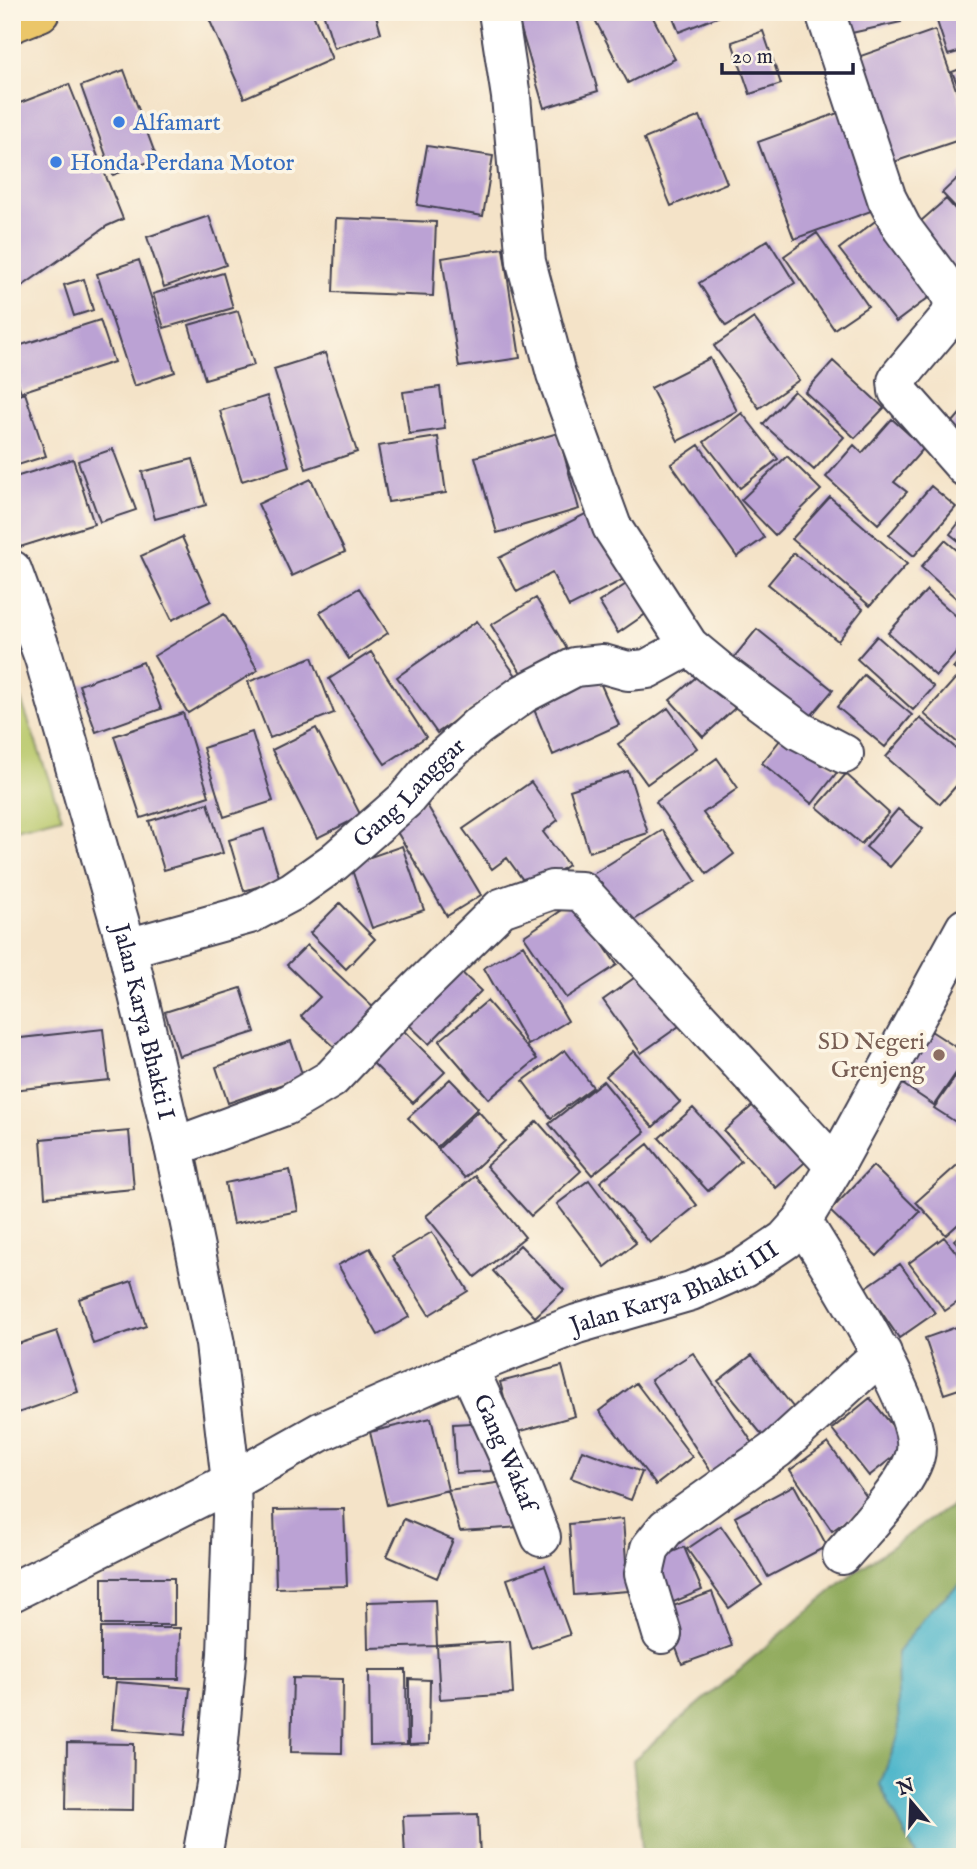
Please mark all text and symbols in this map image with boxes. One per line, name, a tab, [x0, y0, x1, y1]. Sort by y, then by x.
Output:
scale bar	[722, 32, 853, 76]
text: 20 m	[732, 44, 773, 71]
place label: Alfamart	[132, 108, 221, 139]
marker: Alfamart	[111, 114, 127, 130]
place label: Honda Perdana Motor	[70, 148, 295, 179]
marker: Honda Perdana Motor	[48, 154, 64, 170]
street label: Gang Langgar	[347, 731, 473, 855]
street label: Jalan Karya Bhakti I	[103, 918, 181, 1123]
place label: SD Negeri Grenjeng	[818, 1027, 926, 1086]
marker: SD Negeri Grenjeng	[931, 1047, 947, 1063]
street label: Jalan Karya Bhakti III	[563, 1235, 785, 1343]
street label: Gang Wakaf	[465, 1389, 545, 1519]
north arrow	[876, 1768, 946, 1838]
text: N	[893, 1774, 918, 1802]

